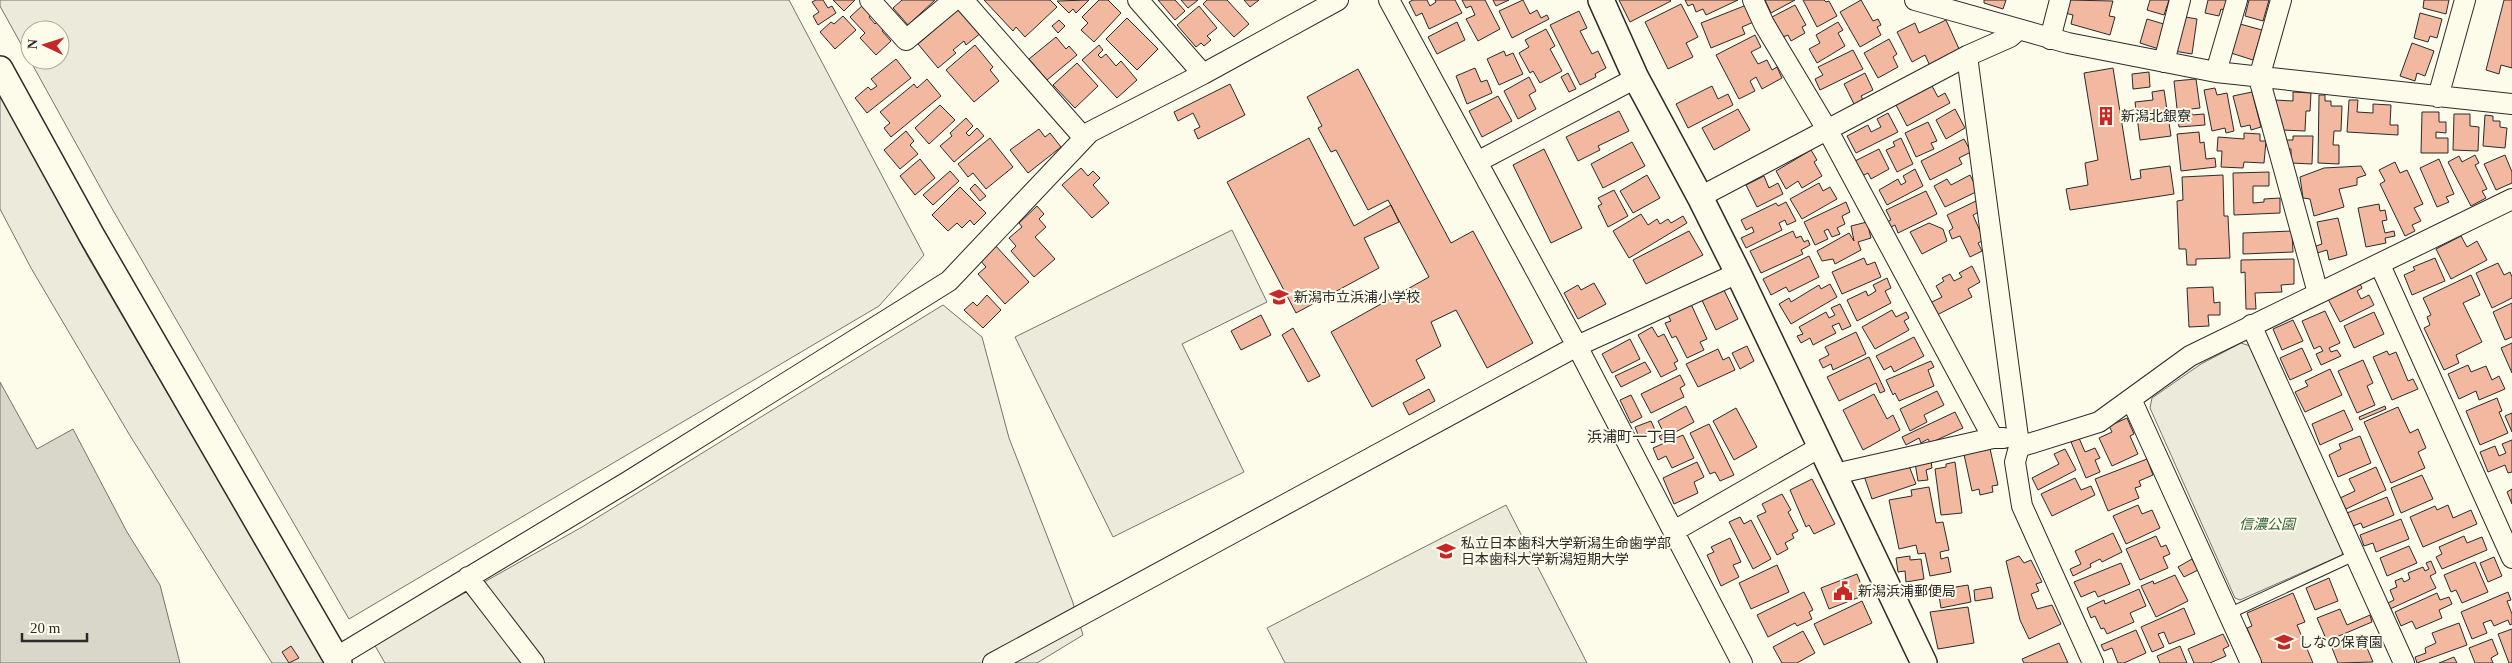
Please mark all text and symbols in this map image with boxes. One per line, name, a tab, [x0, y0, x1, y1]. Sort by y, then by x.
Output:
north arrow	[20, 20, 70, 70]
text: N	[25, 39, 40, 50]
building icon: 新潟北銀寮	[2095, 105, 2117, 127]
place label: 新潟北銀寮	[2121, 108, 2191, 124]
school or university icon: 新潟市立浜浦小学校	[1268, 286, 1290, 308]
place label: 新潟市立浜浦小学校	[1294, 290, 1420, 305]
district label: 浜浦町一丁目	[1587, 428, 1677, 445]
park label: 信濃公園	[2239, 517, 2297, 532]
place label: 私立日本歯科大学新潟生命歯学部 日本歯科大学新潟短期大学	[1461, 536, 1671, 567]
school or university icon: 私立日本歯科大学新潟生命歯学部 日本歯科大学新潟短期大学	[1435, 540, 1457, 562]
public building icon: 新潟浜浦郵便局	[1832, 580, 1854, 602]
place label: 新潟浜浦郵便局	[1858, 584, 1956, 599]
scale bar	[22, 610, 88, 642]
text: 20 m	[30, 620, 61, 636]
school or university icon: しなの保育園	[2273, 631, 2295, 653]
place label: しなの保育園	[2299, 635, 2383, 650]

